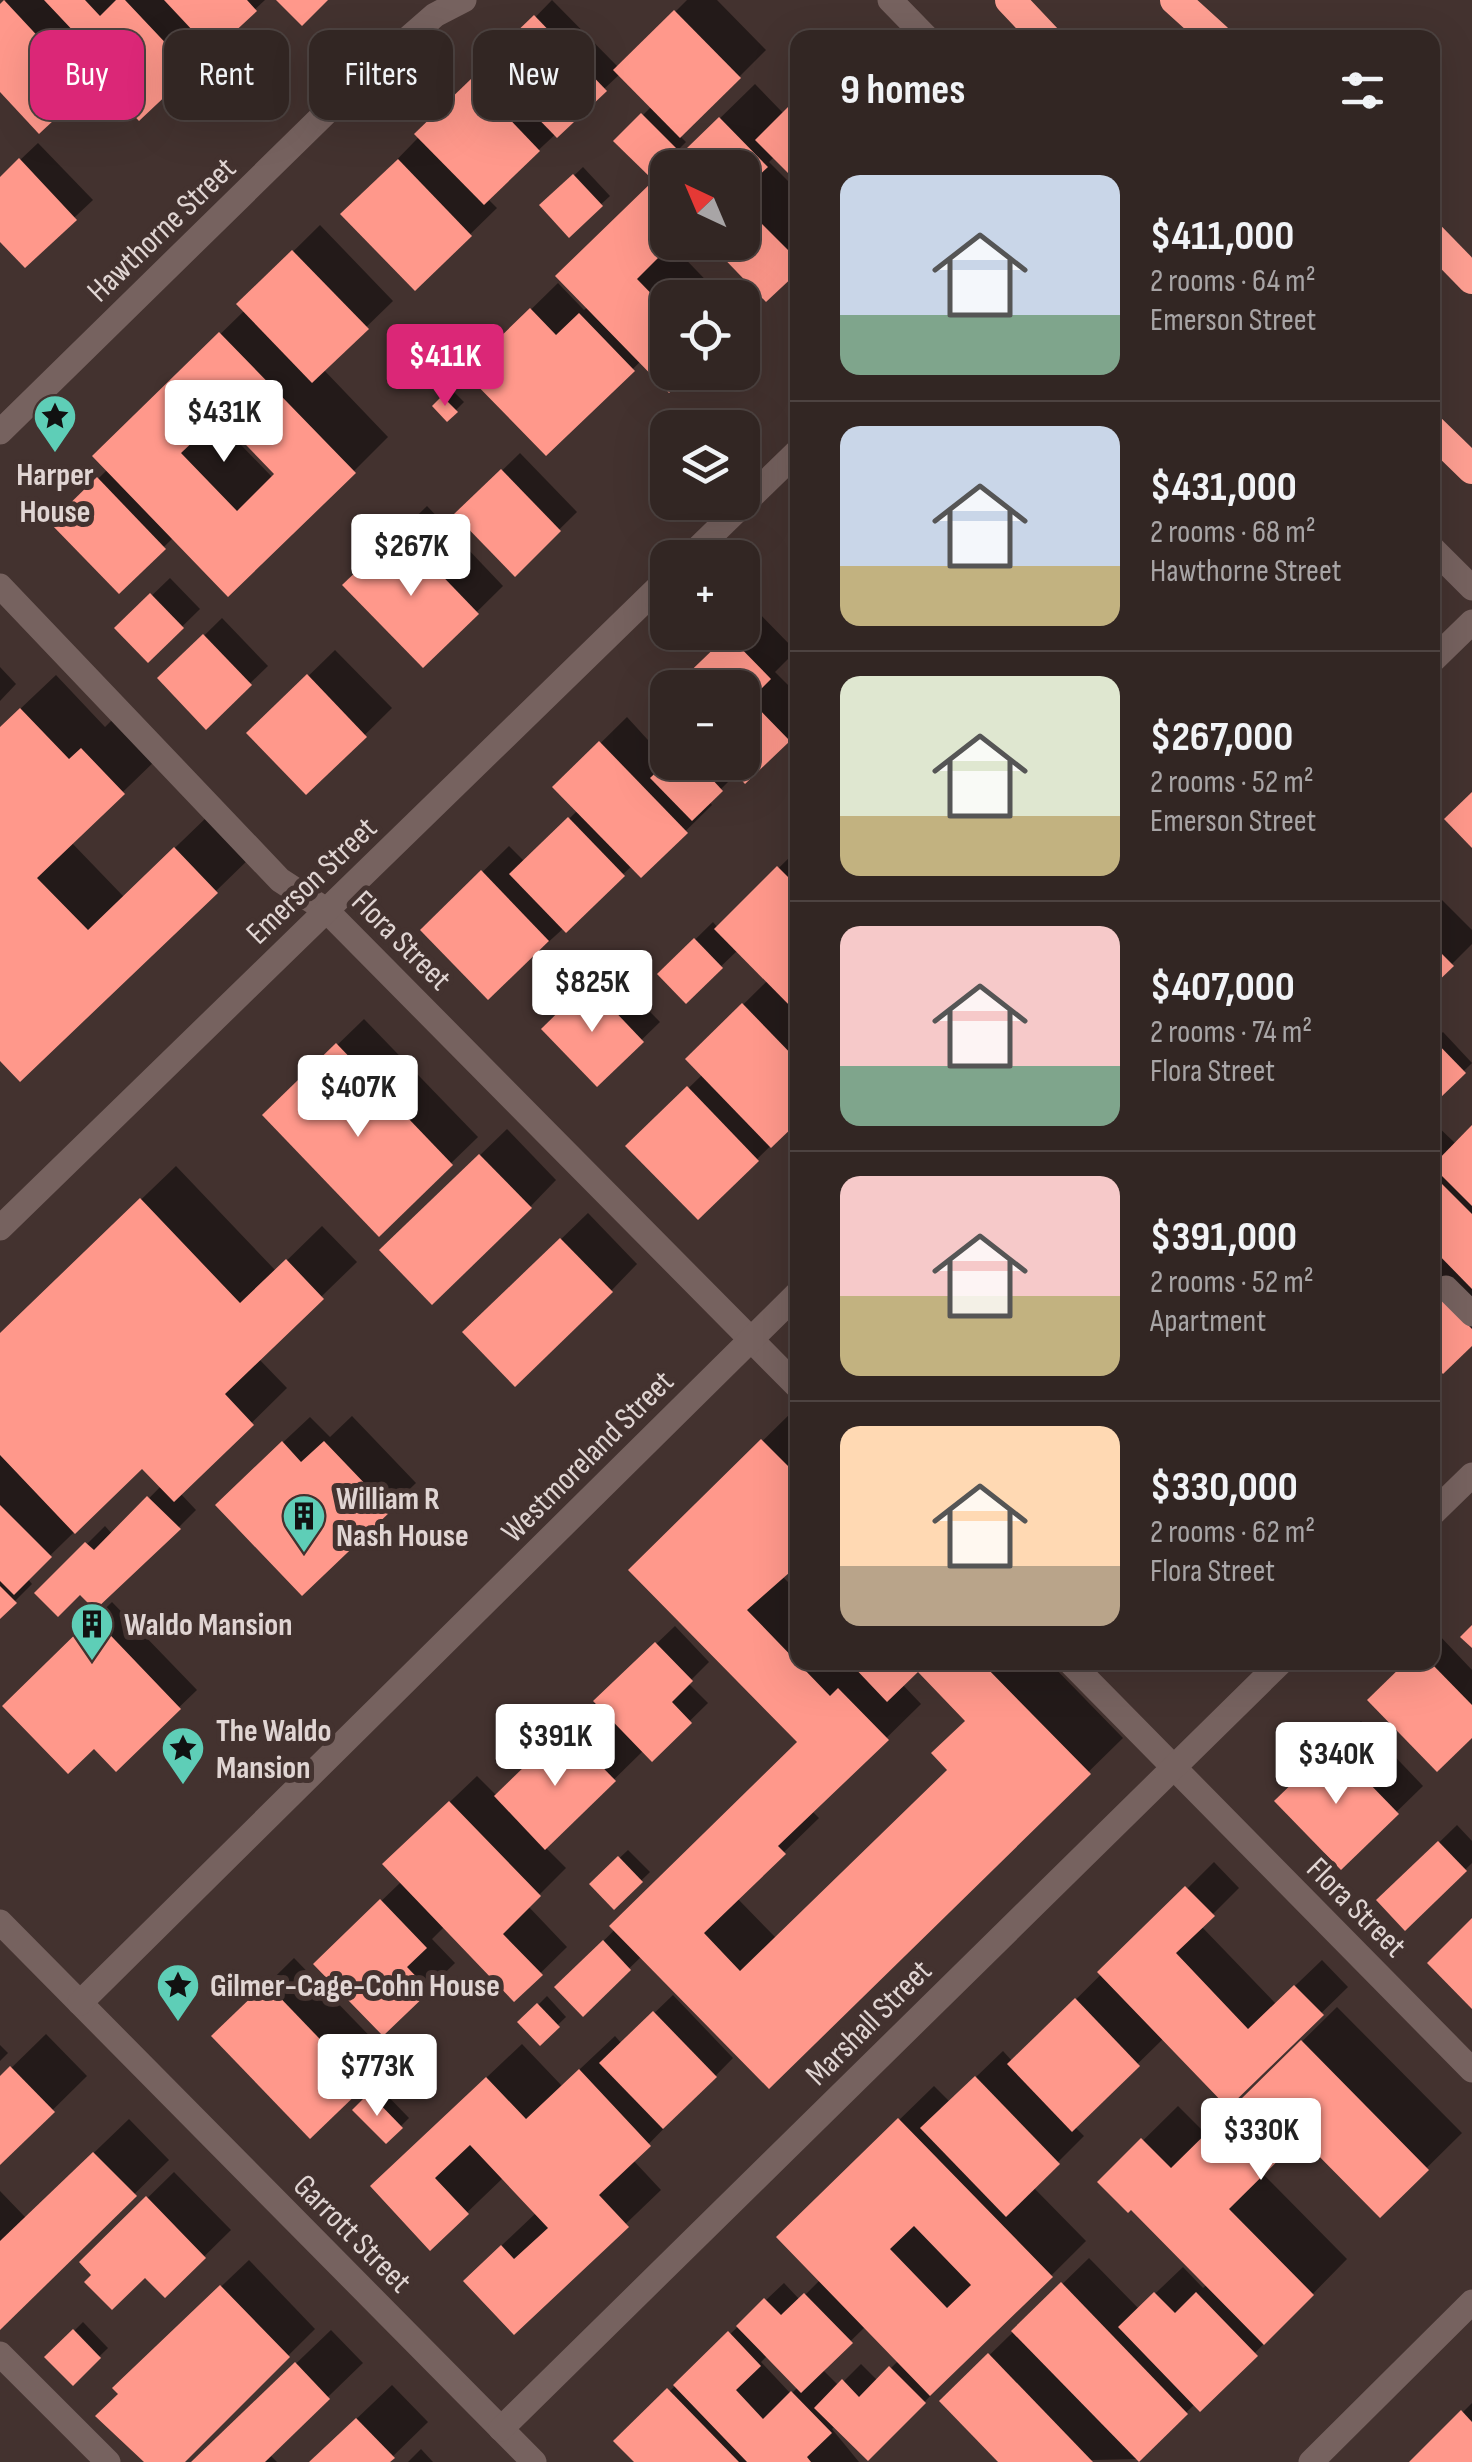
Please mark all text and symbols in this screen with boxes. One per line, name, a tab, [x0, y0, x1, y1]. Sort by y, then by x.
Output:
chip: Buy	[30, 30, 144, 120]
chip: Rent	[164, 30, 289, 120]
chip: Filters	[309, 30, 453, 120]
chip: New	[473, 30, 594, 120]
icon: filters	[1335, 63, 1390, 118]
text: 9 homes	[840, 65, 965, 116]
street label: Hawthorne Street	[80, 150, 244, 311]
north arrow	[650, 150, 760, 260]
map controls	[650, 150, 760, 780]
text: $411,000	[1150, 211, 1294, 262]
icon: home	[920, 215, 1040, 335]
text: 2 rooms · 64 m²	[1150, 262, 1316, 301]
button: locate	[650, 280, 760, 390]
text: Emerson Street	[1150, 301, 1316, 340]
pin: $411K	[375, 324, 515, 409]
text: $411K	[409, 337, 481, 376]
pin: $431K	[154, 380, 294, 465]
place icon: Harper House	[32, 393, 78, 454]
text: $431K	[187, 393, 261, 432]
button: layers	[650, 410, 760, 520]
place label: Harper House	[16, 456, 94, 532]
text: $431,000	[1150, 462, 1297, 513]
icon: home	[920, 466, 1040, 586]
text: 2 rooms · 68 m²	[1150, 513, 1316, 552]
pin: $267K	[341, 514, 481, 599]
text: $267K	[373, 527, 449, 566]
button: +	[650, 540, 760, 650]
text: Hawthorne Street	[1150, 552, 1341, 591]
button: −	[650, 670, 760, 780]
text: $267,000	[1150, 712, 1293, 763]
icon: home	[920, 716, 1040, 836]
text: 2 rooms · 52 m²	[1150, 763, 1314, 802]
text: Emerson Street	[1150, 802, 1316, 841]
street label: Emerson Street	[239, 809, 385, 953]
street label: Flora Street	[343, 883, 459, 999]
pin: $825K	[522, 950, 662, 1035]
text: $407,000	[1150, 962, 1295, 1013]
text: $825K	[554, 963, 630, 1002]
icon: home	[920, 966, 1040, 1086]
text: 2 rooms · 74 m²	[1150, 1013, 1312, 1052]
text: Flora Street	[1150, 1052, 1275, 1091]
pin: $407K	[288, 1055, 428, 1140]
text: $407K	[320, 1068, 396, 1107]
text: $391,000	[1150, 1212, 1297, 1263]
icon: home	[920, 1216, 1040, 1336]
text: 2 rooms · 52 m²	[1150, 1263, 1314, 1302]
text: Apartment	[1150, 1302, 1266, 1341]
street label: Westmoreland Street	[494, 1363, 682, 1551]
text: $330,000	[1150, 1462, 1298, 1513]
icon: home	[920, 1466, 1040, 1586]
place label: William R Nash House	[336, 1480, 469, 1556]
building icon: William R Nash House	[281, 1493, 327, 1554]
text: 2 rooms · 62 m²	[1150, 1513, 1315, 1552]
text: Flora Street	[1150, 1552, 1275, 1591]
building icon: Waldo Mansion	[69, 1601, 115, 1662]
place label: Waldo Mansion	[124, 1606, 292, 1645]
pin: $391K	[485, 1704, 625, 1789]
place label: The Waldo Mansion	[216, 1712, 331, 1788]
text: $391K	[518, 1717, 592, 1756]
pin: $340K	[1266, 1722, 1406, 1807]
place icon: The Waldo Mansion	[160, 1725, 206, 1786]
text: $340K	[1298, 1735, 1374, 1774]
street label: Flora Street	[1298, 1850, 1414, 1966]
street label: Marshall Street	[798, 1952, 940, 2094]
place icon: Gilmer-Cage-Cohn House	[155, 1962, 201, 2023]
place label: Gilmer-Cage-Cohn House	[210, 1967, 500, 2006]
pin: $773K	[307, 2034, 447, 2119]
text: $773K	[340, 2047, 414, 2086]
pin: $330K	[1191, 2098, 1331, 2183]
text: $330K	[1223, 2111, 1299, 2150]
street label: Garrott Street	[285, 2167, 419, 2301]

